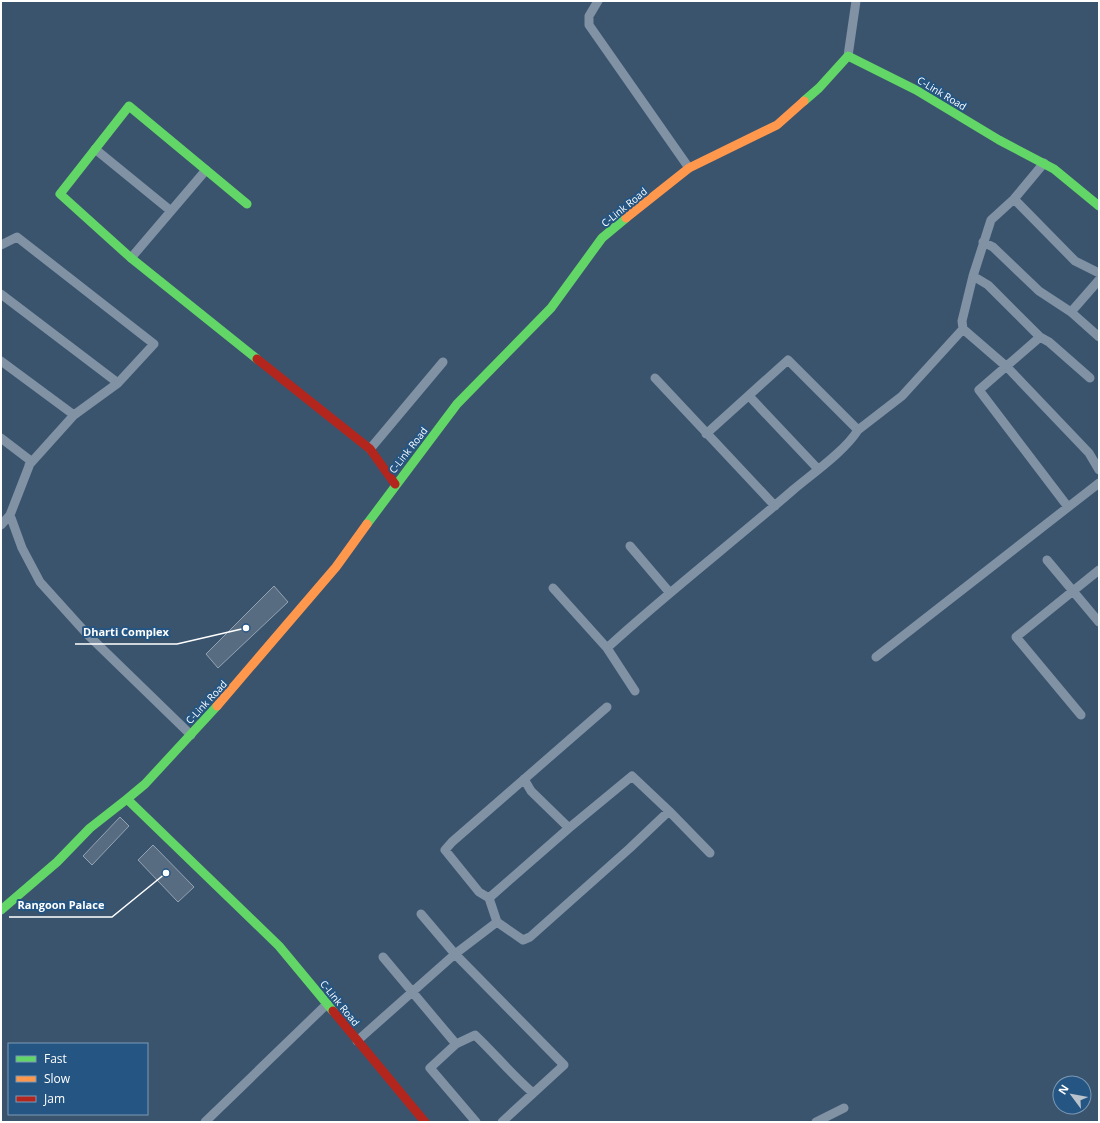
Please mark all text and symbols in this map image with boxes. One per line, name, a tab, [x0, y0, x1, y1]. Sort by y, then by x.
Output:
street label: C-Link Road	[915, 73, 969, 113]
street label: C-Link Road	[598, 184, 650, 230]
street label: C-Link Road	[386, 424, 430, 476]
callout: Dharti Complex	[75, 621, 177, 644]
text: Dharti Complex	[83, 624, 170, 639]
street label: C-Link Road	[182, 677, 230, 727]
callout: Rangoon Palace	[9, 894, 112, 917]
text: Rangoon Palace	[18, 897, 105, 912]
street label: C-Link Road	[317, 977, 363, 1029]
legend	[8, 1043, 148, 1115]
text: Fast	[44, 1050, 67, 1067]
text: Slow	[44, 1070, 71, 1087]
north arrow	[1052, 1075, 1092, 1115]
text: N	[1054, 1082, 1072, 1097]
text: Jam	[43, 1090, 65, 1107]

